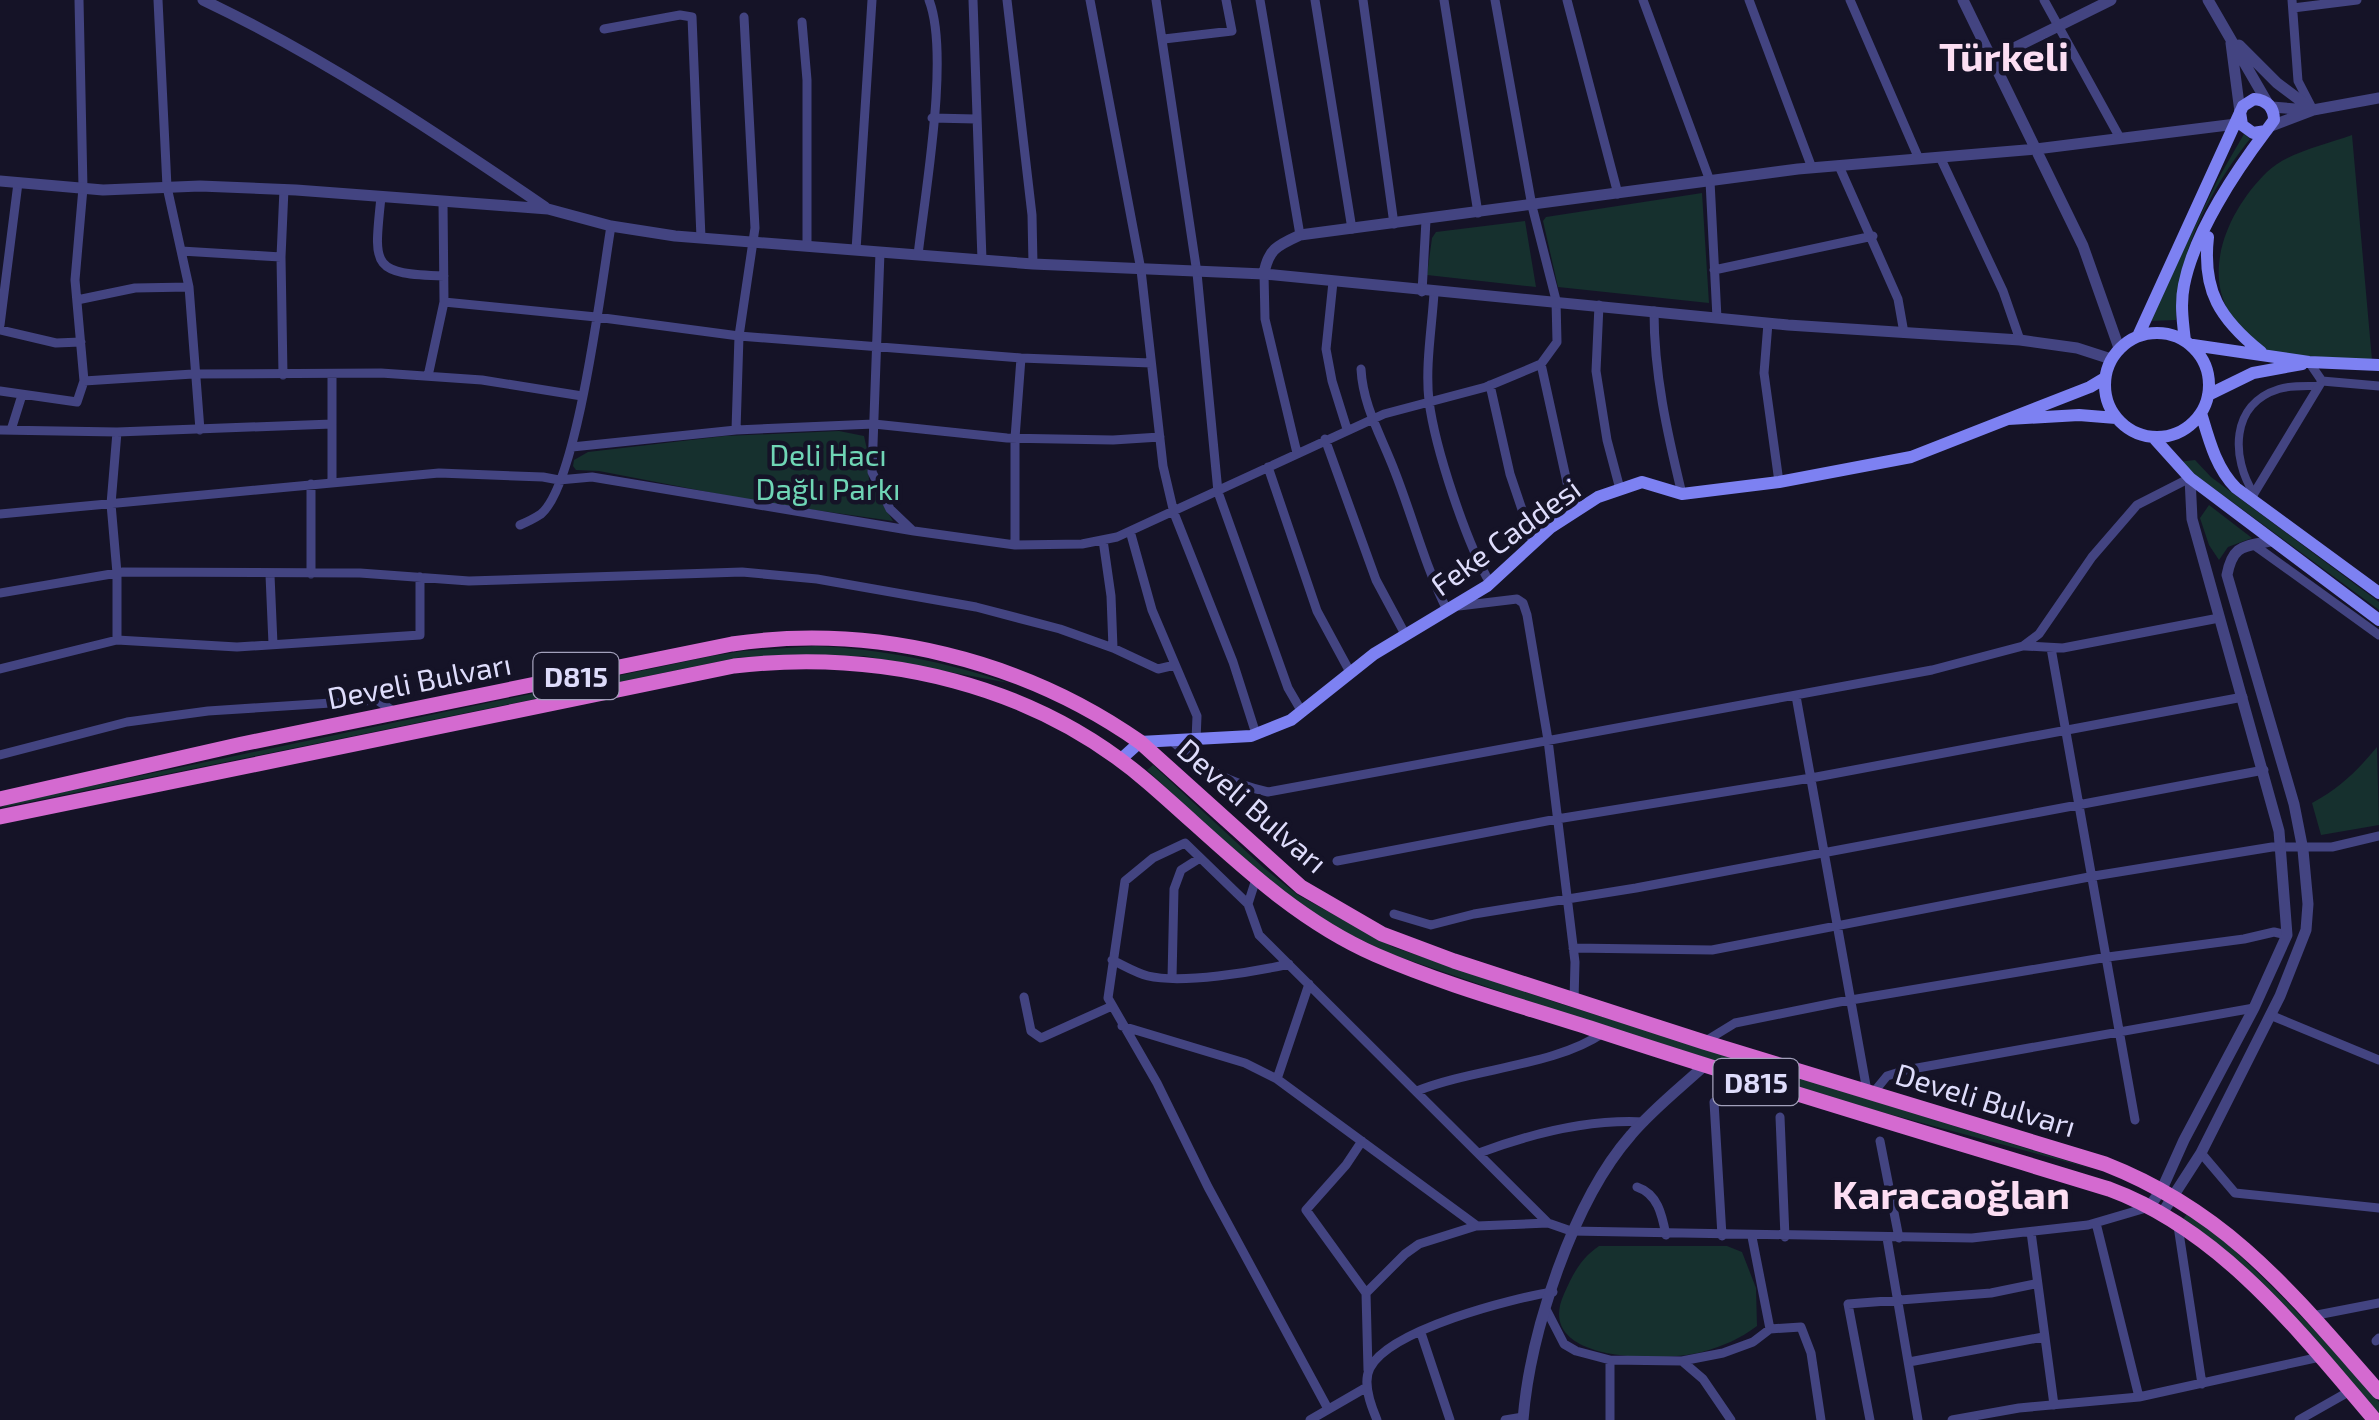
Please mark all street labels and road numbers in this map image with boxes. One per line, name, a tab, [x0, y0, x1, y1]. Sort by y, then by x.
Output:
street label: Feke Caddesi	[1423, 470, 1587, 602]
street label: Develi Bulvarı	[324, 645, 514, 715]
road number: D815	[534, 653, 618, 699]
street label: Develi Bulvarı	[1171, 730, 1335, 880]
street label: Develi Bulvarı	[1892, 1055, 2080, 1143]
road number: D815	[1714, 1059, 1798, 1105]

